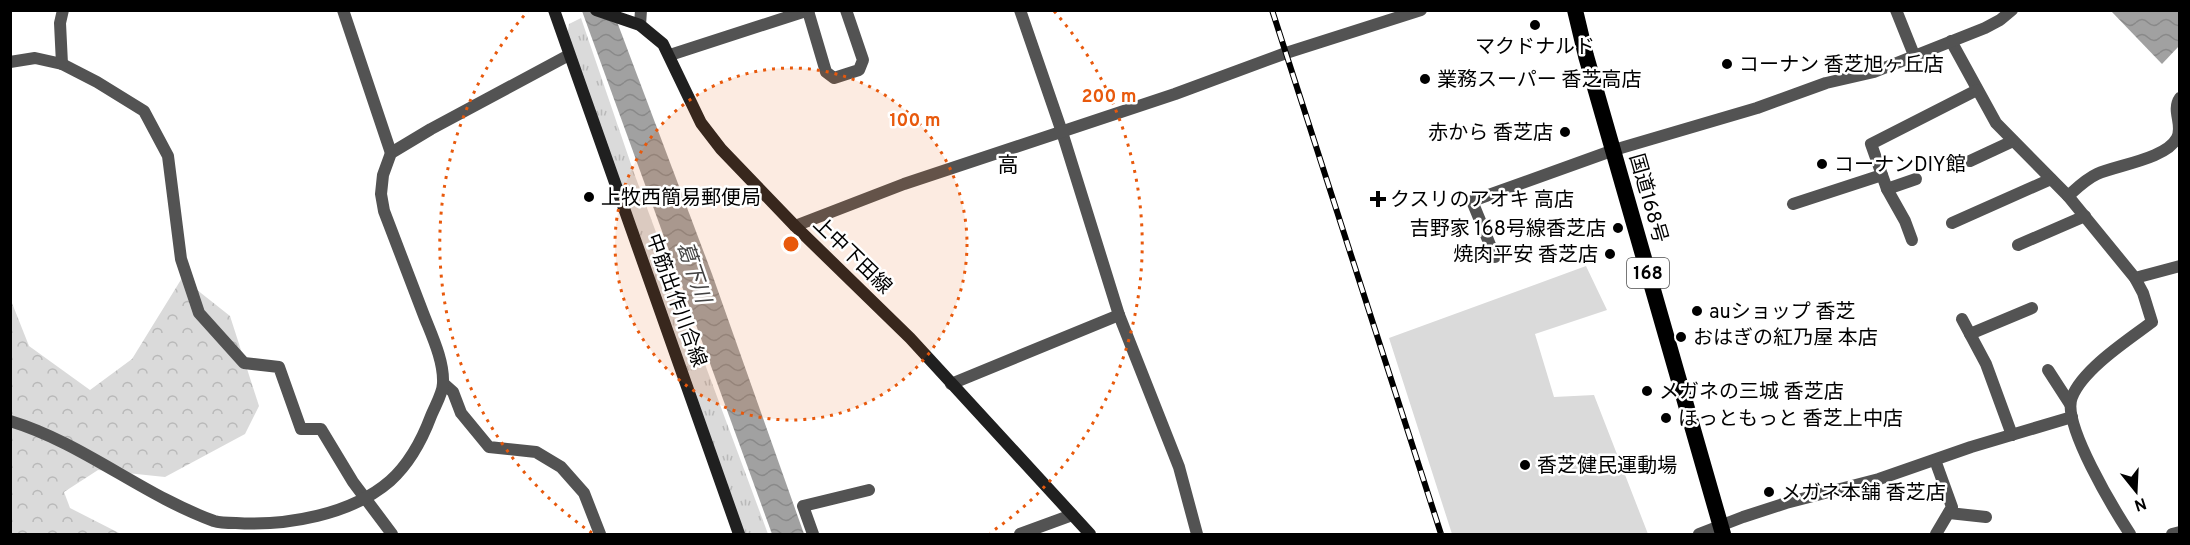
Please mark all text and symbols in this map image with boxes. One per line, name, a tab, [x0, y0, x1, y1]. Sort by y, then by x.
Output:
marker: マクドナルド	[1528, 18, 1542, 32]
place label: マクドナルド	[1475, 35, 1595, 61]
place label: コーナン 香芝旭ヶ丘店	[1739, 53, 1944, 79]
marker: コーナン 香芝旭ヶ丘店	[1720, 57, 1734, 71]
place label: 業務スーパー 香芝高店	[1437, 68, 1642, 94]
marker: 業務スーパー 香芝高店	[1418, 72, 1432, 86]
text: 200 m	[1081, 86, 1137, 109]
text: 100 m	[889, 110, 941, 133]
place label: 赤から 香芝店	[1428, 121, 1553, 147]
marker: 赤から 香芝店	[1558, 125, 1572, 139]
street label: 国道168号	[1622, 151, 1672, 246]
district label: 高	[998, 153, 1019, 180]
place label: コーナンDIY館	[1834, 153, 1966, 179]
marker: コーナンDIY館	[1815, 157, 1829, 171]
place label: 上牧西簡易郵便局	[601, 186, 761, 212]
place label: クスリのアオキ 高店	[1390, 188, 1574, 214]
marker: 上牧西簡易郵便局	[582, 190, 596, 204]
marker: クスリのアオキ 高店	[1371, 192, 1385, 206]
street label: 上中下田線	[807, 212, 897, 301]
place label: 吉野家 168号線香芝店	[1410, 217, 1606, 243]
marker: 吉野家 168号線香芝店	[1611, 221, 1625, 235]
street label: 中筋出作川合線	[639, 230, 711, 371]
centre of rings	[781, 234, 801, 254]
water label: 葛下川	[670, 238, 716, 309]
place label: 焼肉平安 香芝店	[1453, 243, 1598, 269]
marker: 焼肉平安 香芝店	[1603, 247, 1617, 261]
road number: 168	[1627, 258, 1669, 288]
place label: auショップ 香芝	[1709, 300, 1855, 326]
marker: auショップ 香芝	[1690, 304, 1704, 318]
place label: おはぎの紅乃屋 本店	[1693, 326, 1878, 352]
marker: おはぎの紅乃屋 本店	[1674, 330, 1688, 344]
place label: メガネの三城 香芝店	[1659, 380, 1844, 406]
marker: メガネの三城 香芝店	[1640, 384, 1654, 398]
place label: ほっともっと 香芝上中店	[1678, 407, 1903, 433]
marker: ほっともっと 香芝上中店	[1659, 411, 1673, 425]
place label: 香芝健民運動場	[1537, 454, 1677, 480]
marker: 香芝健民運動場	[1518, 458, 1532, 472]
north arrow	[2106, 461, 2166, 521]
place label: メガネ本舗 香芝店	[1781, 481, 1946, 507]
marker: メガネ本舗 香芝店	[1762, 485, 1776, 499]
text: N	[2131, 492, 2149, 515]

